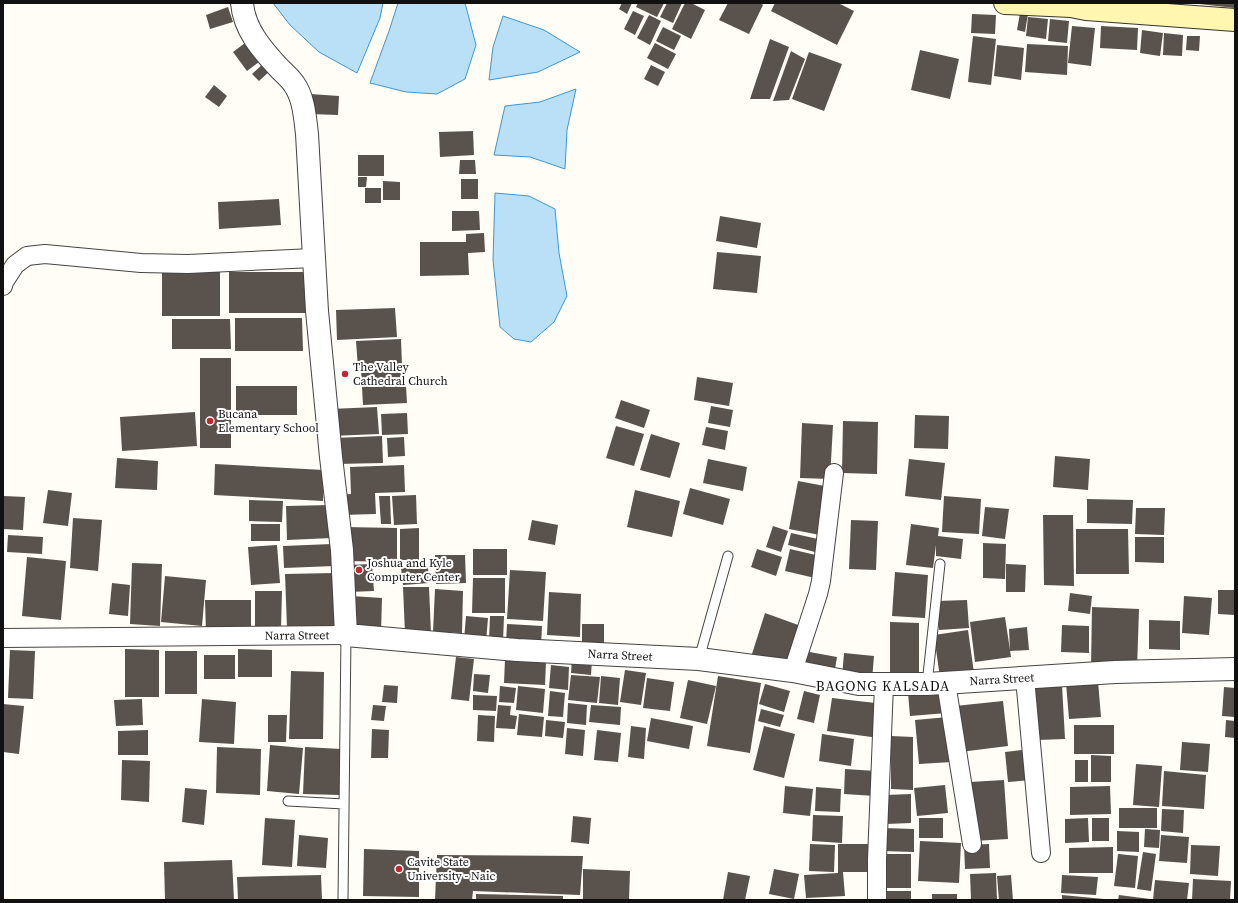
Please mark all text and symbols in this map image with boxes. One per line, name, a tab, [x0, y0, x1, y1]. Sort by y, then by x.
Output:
place label: The Valley Cathedral Church	[353, 359, 448, 389]
marker: The Valley Cathedral Church	[340, 369, 350, 379]
place label: Bucana Elementary School	[218, 406, 319, 436]
marker: Bucana Elementary School	[205, 416, 215, 426]
place label: Joshua and Kyle Computer Center	[366, 555, 460, 585]
marker: Joshua and Kyle Computer Center	[354, 565, 364, 575]
street label: Narra Street	[265, 627, 330, 644]
street label: Narra Street	[587, 646, 653, 665]
street label: Narra Street	[969, 669, 1035, 689]
district label: BAGONG KALSADA	[816, 676, 950, 696]
place label: Cavite State University - Naic	[407, 854, 495, 884]
marker: Cavite State University - Naic	[394, 864, 404, 874]

